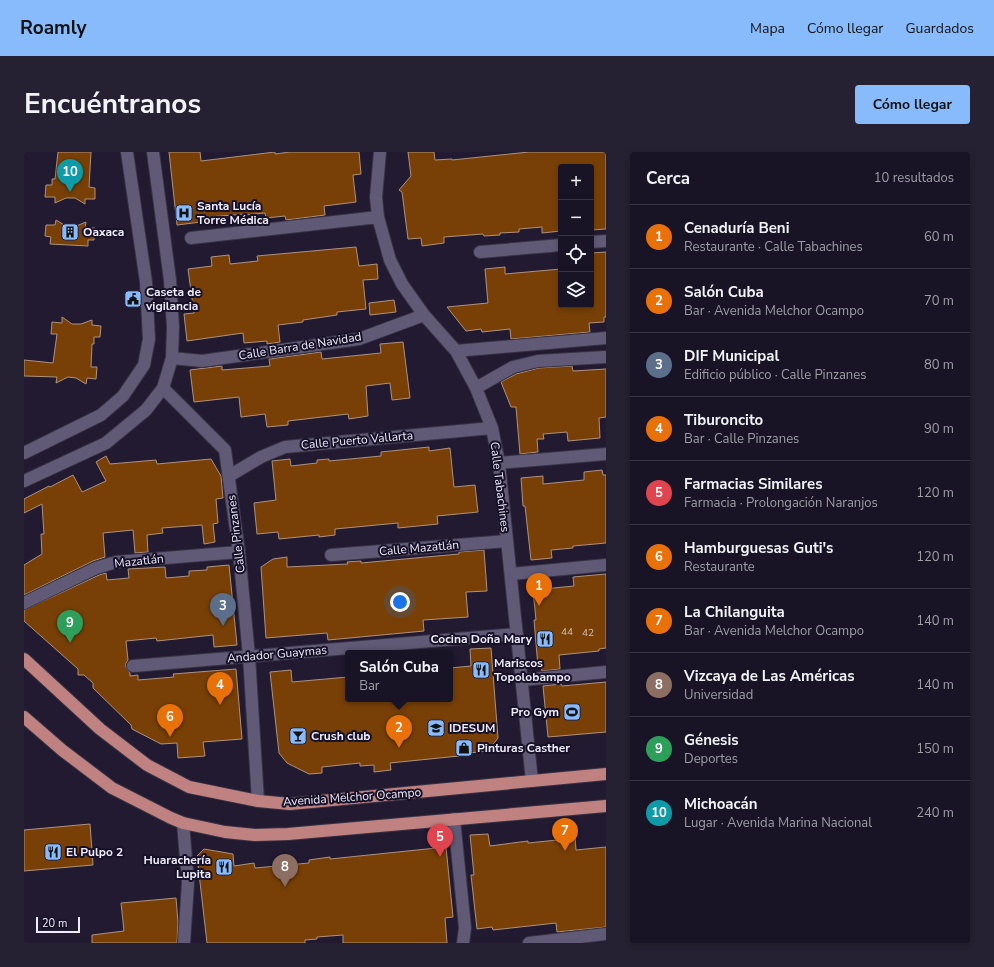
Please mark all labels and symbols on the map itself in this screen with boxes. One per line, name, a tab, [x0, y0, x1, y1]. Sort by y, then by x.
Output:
pin: 10	[57, 159, 83, 192]
place label: Santa Lucía Torre Médica	[197, 198, 269, 228]
hospital icon: Santa Lucía Torre Médica	[174, 203, 194, 223]
building icon: Oaxaca	[60, 222, 80, 242]
place label: Oaxaca	[83, 224, 124, 240]
place label: Caseta de vigilancia	[145, 284, 201, 314]
public building icon: Caseta de vigilancia	[123, 289, 143, 309]
street label: Calle Barra de Navidad	[237, 328, 363, 364]
street label: Calle Puerto Vallarta	[300, 427, 414, 453]
street label: Calle Tabachines	[487, 441, 514, 533]
street label: Calle Pinzanes	[223, 494, 249, 574]
street label: Calle Mazatlán	[378, 537, 460, 559]
street label: Mazatlán	[114, 550, 164, 572]
pin: 1	[526, 573, 552, 606]
your location	[390, 592, 410, 612]
pin: 3	[210, 593, 236, 626]
pin: 9	[57, 610, 83, 643]
house number: 44	[561, 625, 573, 639]
house number: 42	[582, 626, 594, 640]
restaurant icon: Cocina Doña Mary	[535, 629, 555, 649]
place label: Cocina Doña Mary	[431, 631, 533, 647]
street label: Andador Guaymas	[226, 642, 328, 666]
place label: Mariscos Topolobampo	[494, 655, 571, 685]
restaurant icon: Mariscos Topolobampo	[471, 660, 491, 680]
pin: 4	[207, 672, 233, 705]
sports icon: Pro Gym	[562, 702, 582, 722]
pin: 6	[157, 704, 183, 737]
place label: Pro Gym	[511, 704, 559, 720]
pin: 2	[386, 715, 412, 748]
school or university icon: IDESUM	[426, 718, 446, 738]
place label: IDESUM	[449, 720, 495, 736]
bar icon: Crush club	[288, 726, 308, 746]
place label: Crush club	[311, 728, 371, 744]
shop icon: Pinturas Casther	[454, 738, 474, 758]
place label: Pinturas Casther	[477, 740, 570, 756]
street label: Avenida Melchor Ocampo	[282, 784, 422, 810]
pin: 7	[552, 818, 578, 851]
pin: 5	[427, 824, 453, 857]
restaurant icon: El Pulpo 2	[43, 842, 63, 862]
place label: El Pulpo 2	[66, 844, 123, 860]
place label: Huarachería Lupita	[143, 852, 211, 882]
pin: 8	[272, 854, 298, 887]
restaurant icon: Huarachería Lupita	[214, 857, 234, 877]
scale bar	[36, 915, 80, 934]

